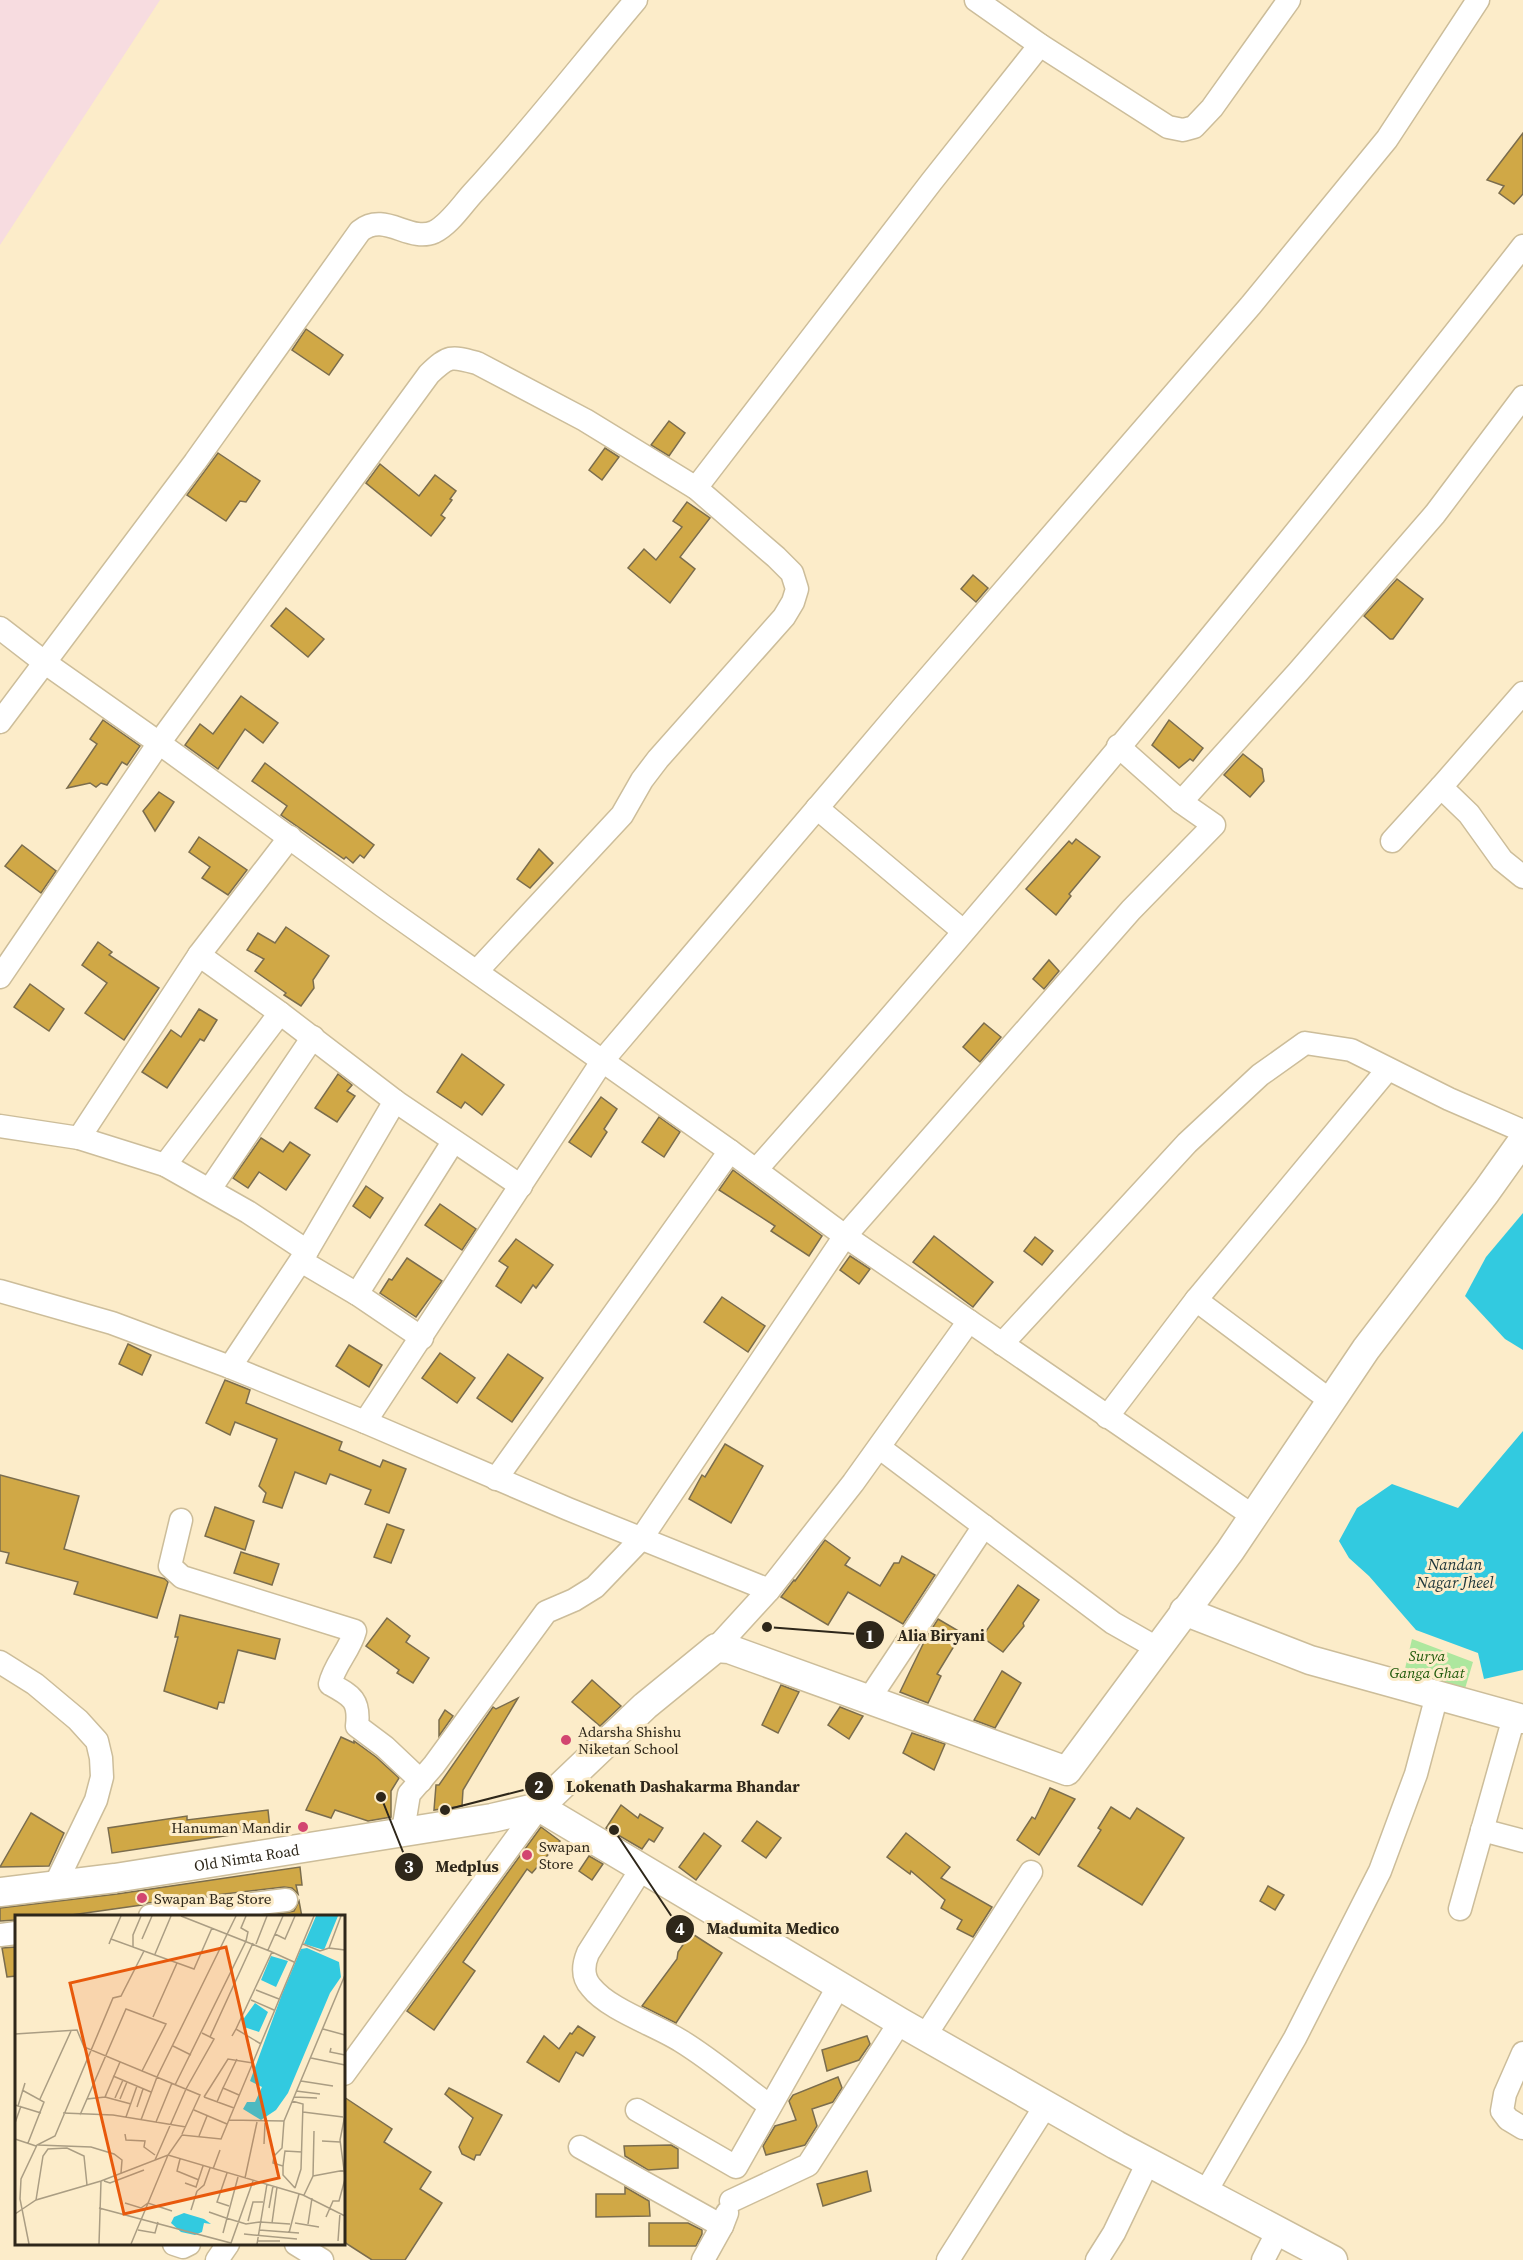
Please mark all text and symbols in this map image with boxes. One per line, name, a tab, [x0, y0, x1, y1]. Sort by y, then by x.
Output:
water label: Nandan Nagar Jheel	[1415, 1553, 1494, 1593]
callout: Alia Biryani	[855, 1618, 997, 1652]
text: 1	[865, 1623, 875, 1648]
text: Alia Biryani	[897, 1624, 985, 1646]
park label: Surya Ganga Ghat	[1389, 1645, 1466, 1683]
place label: Adarsha Shishu Niketan School	[578, 1721, 682, 1759]
marker: Adarsha Shishu Niketan School	[559, 1733, 573, 1747]
callout: Lokenath Dashakarma Bhandar	[524, 1769, 812, 1803]
text: 2	[534, 1774, 544, 1799]
text: Lokenath Dashakarma Bhandar	[566, 1775, 800, 1797]
place label: Hanuman Mandir	[171, 1817, 292, 1838]
marker: Hanuman Mandir	[296, 1820, 310, 1834]
place label: Swapan Store	[539, 1836, 590, 1874]
street label: Old Nimta Road	[192, 1838, 301, 1876]
marker: Swapan Store	[520, 1848, 534, 1862]
callout: Medplus	[394, 1850, 511, 1884]
text: 3	[404, 1854, 414, 1879]
text: Medplus	[435, 1855, 499, 1877]
place label: Swapan Bag Store	[154, 1888, 272, 1909]
marker: Swapan Bag Store	[135, 1891, 149, 1905]
callout: Madumita Medico	[665, 1912, 852, 1946]
inset map	[15, 1915, 345, 2245]
text: 4	[675, 1916, 685, 1941]
text: Madumita Medico	[707, 1917, 839, 1939]

